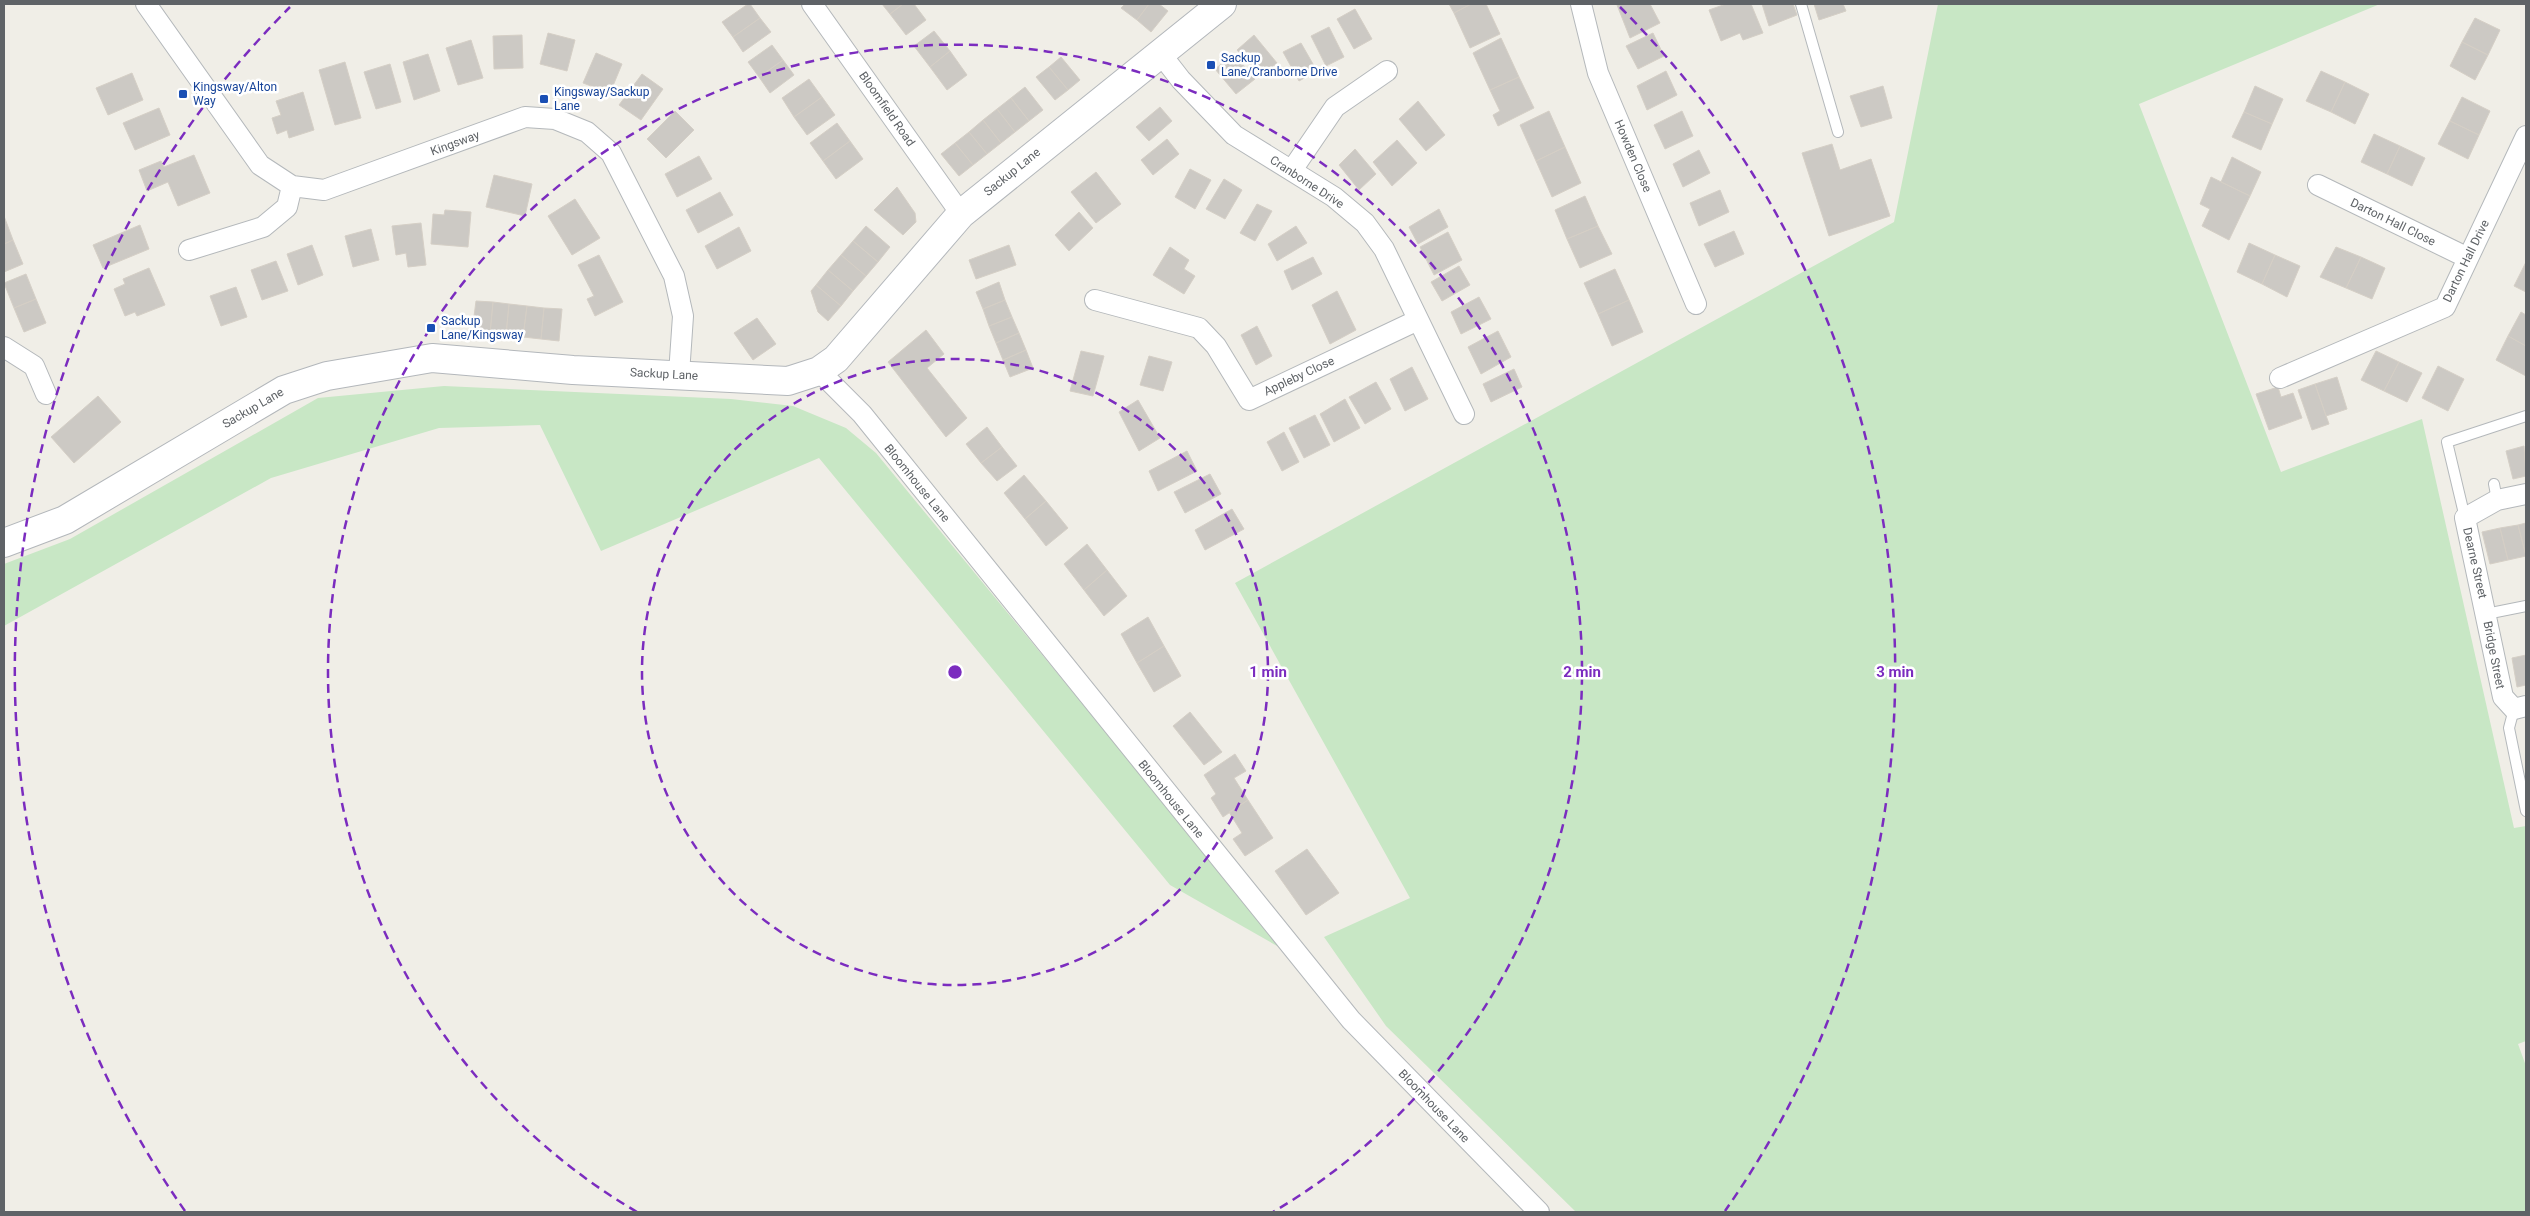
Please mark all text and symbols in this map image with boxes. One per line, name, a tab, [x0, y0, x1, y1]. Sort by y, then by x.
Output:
place label: Sackup Lane/Cranborne Drive	[1221, 51, 1337, 79]
marker: Sackup Lane/Cranborne Drive	[1205, 59, 1217, 71]
street label: Bloomfield Road	[856, 69, 918, 149]
place label: Kingsway/Alton Way	[193, 80, 277, 108]
place label: Kingsway/Sackup Lane	[554, 85, 650, 113]
marker: Kingsway/Alton Way	[177, 88, 189, 100]
marker: Kingsway/Sackup Lane	[538, 93, 550, 105]
street label: Howden Close	[1611, 118, 1655, 194]
street label: Kingsway	[429, 128, 482, 158]
street label: Sackup Lane	[981, 145, 1043, 199]
street label: Cranborne Drive	[1267, 153, 1347, 211]
street label: Darton Hall Close	[2348, 195, 2438, 249]
street label: Darton Hall Drive	[2440, 218, 2492, 304]
place label: Sackup Lane/Kingsway	[441, 314, 523, 342]
marker: Sackup Lane/Kingsway	[425, 322, 437, 334]
street label: Appleby Close	[1262, 354, 1336, 398]
street label: Sackup Lane	[630, 365, 698, 383]
street label: Sackup Lane	[220, 385, 286, 431]
street label: Bloomhouse Lane	[881, 441, 953, 525]
street label: Dearne Street	[2460, 526, 2490, 600]
street label: Bridge Street	[2481, 620, 2507, 690]
centre of rings	[946, 663, 964, 681]
text: 1 min	[1249, 663, 1287, 681]
text: 2 min	[1563, 663, 1601, 681]
text: 3 min	[1876, 663, 1914, 681]
street label: Bloomhouse Lane	[1135, 757, 1207, 841]
street label: Bloomhouse Lane	[1396, 1067, 1472, 1145]

